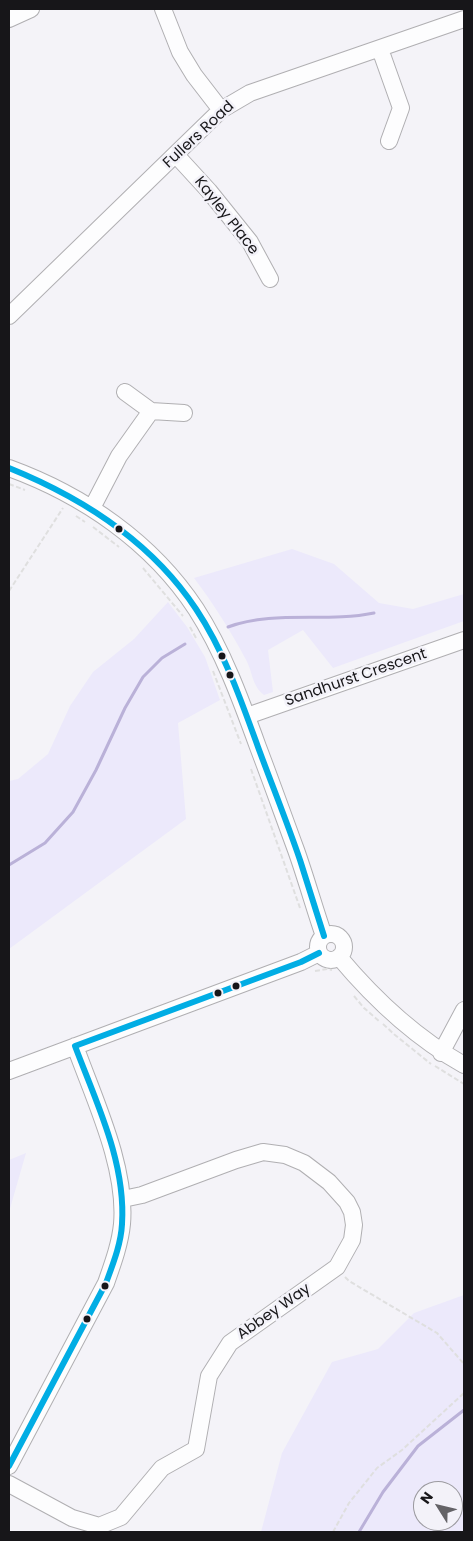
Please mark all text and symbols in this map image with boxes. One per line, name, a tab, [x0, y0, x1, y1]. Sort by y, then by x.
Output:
street label: Fullers Road	[160, 98, 238, 172]
street label: Kayley Place	[190, 173, 262, 259]
unlabelled marker	[114, 524, 124, 534]
street label: Sandhurst Crescent	[283, 645, 429, 711]
unlabelled marker	[217, 651, 227, 661]
unlabelled marker	[225, 670, 235, 680]
unlabelled marker	[231, 981, 241, 991]
unlabelled marker	[213, 988, 223, 998]
street label: Abbey Way	[234, 1280, 314, 1344]
unlabelled marker	[100, 1281, 110, 1291]
unlabelled marker	[82, 1314, 92, 1324]
north arrow	[413, 1481, 463, 1531]
text: N	[415, 1488, 438, 1508]

